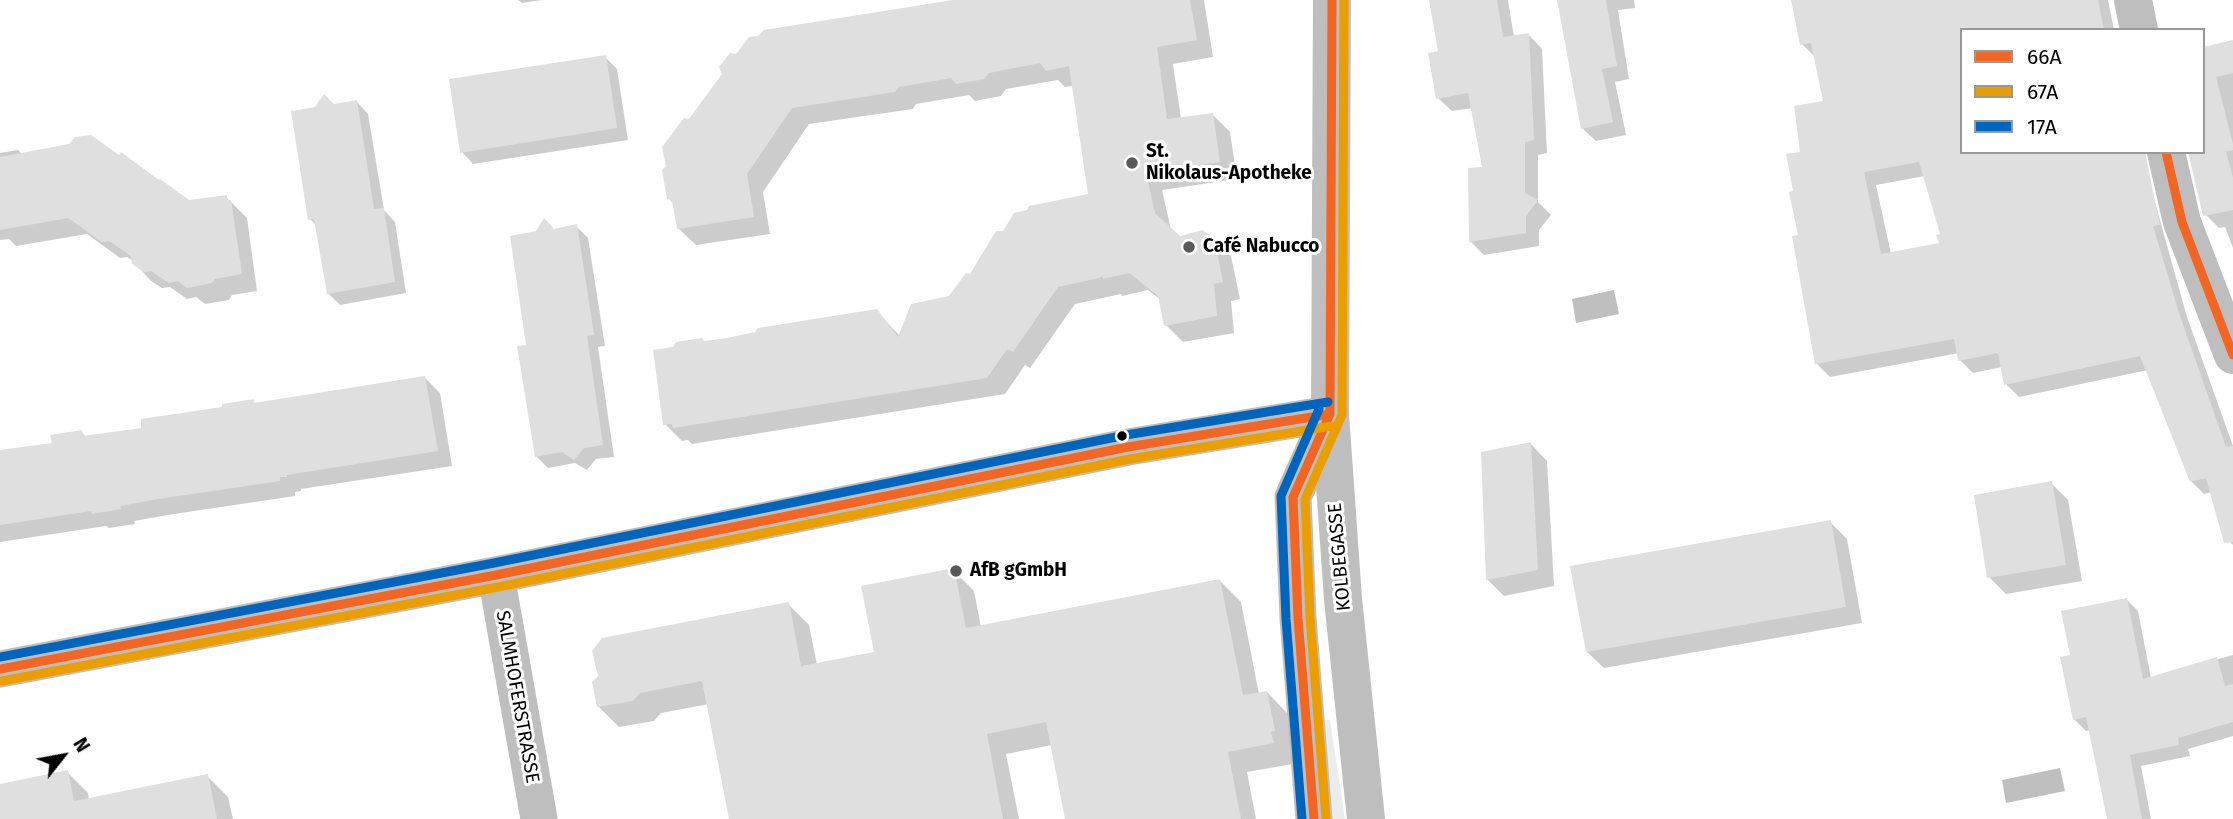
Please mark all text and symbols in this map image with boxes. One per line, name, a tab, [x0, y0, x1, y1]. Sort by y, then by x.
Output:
legend	[1960, 28, 2205, 154]
text: 66A	[2027, 44, 2061, 70]
text: 67A	[2027, 79, 2058, 105]
text: 17A	[2027, 114, 2057, 140]
place label: St. Nikolaus-Apotheke	[1146, 141, 1312, 185]
marker: St. Nikolaus-Apotheke	[1124, 155, 1140, 171]
place label: Café Nabucco	[1203, 236, 1319, 258]
marker: Café Nabucco	[1181, 239, 1197, 255]
unlabelled marker	[1115, 429, 1129, 443]
street label: KOLBEGASSE	[1324, 502, 1356, 612]
place label: AfB gGmbH	[970, 560, 1067, 582]
marker: AfB gGmbH	[948, 563, 964, 579]
street label: SALMHOFERSTRASSE	[491, 609, 543, 785]
north arrow	[28, 721, 98, 791]
text: N	[68, 734, 95, 756]

